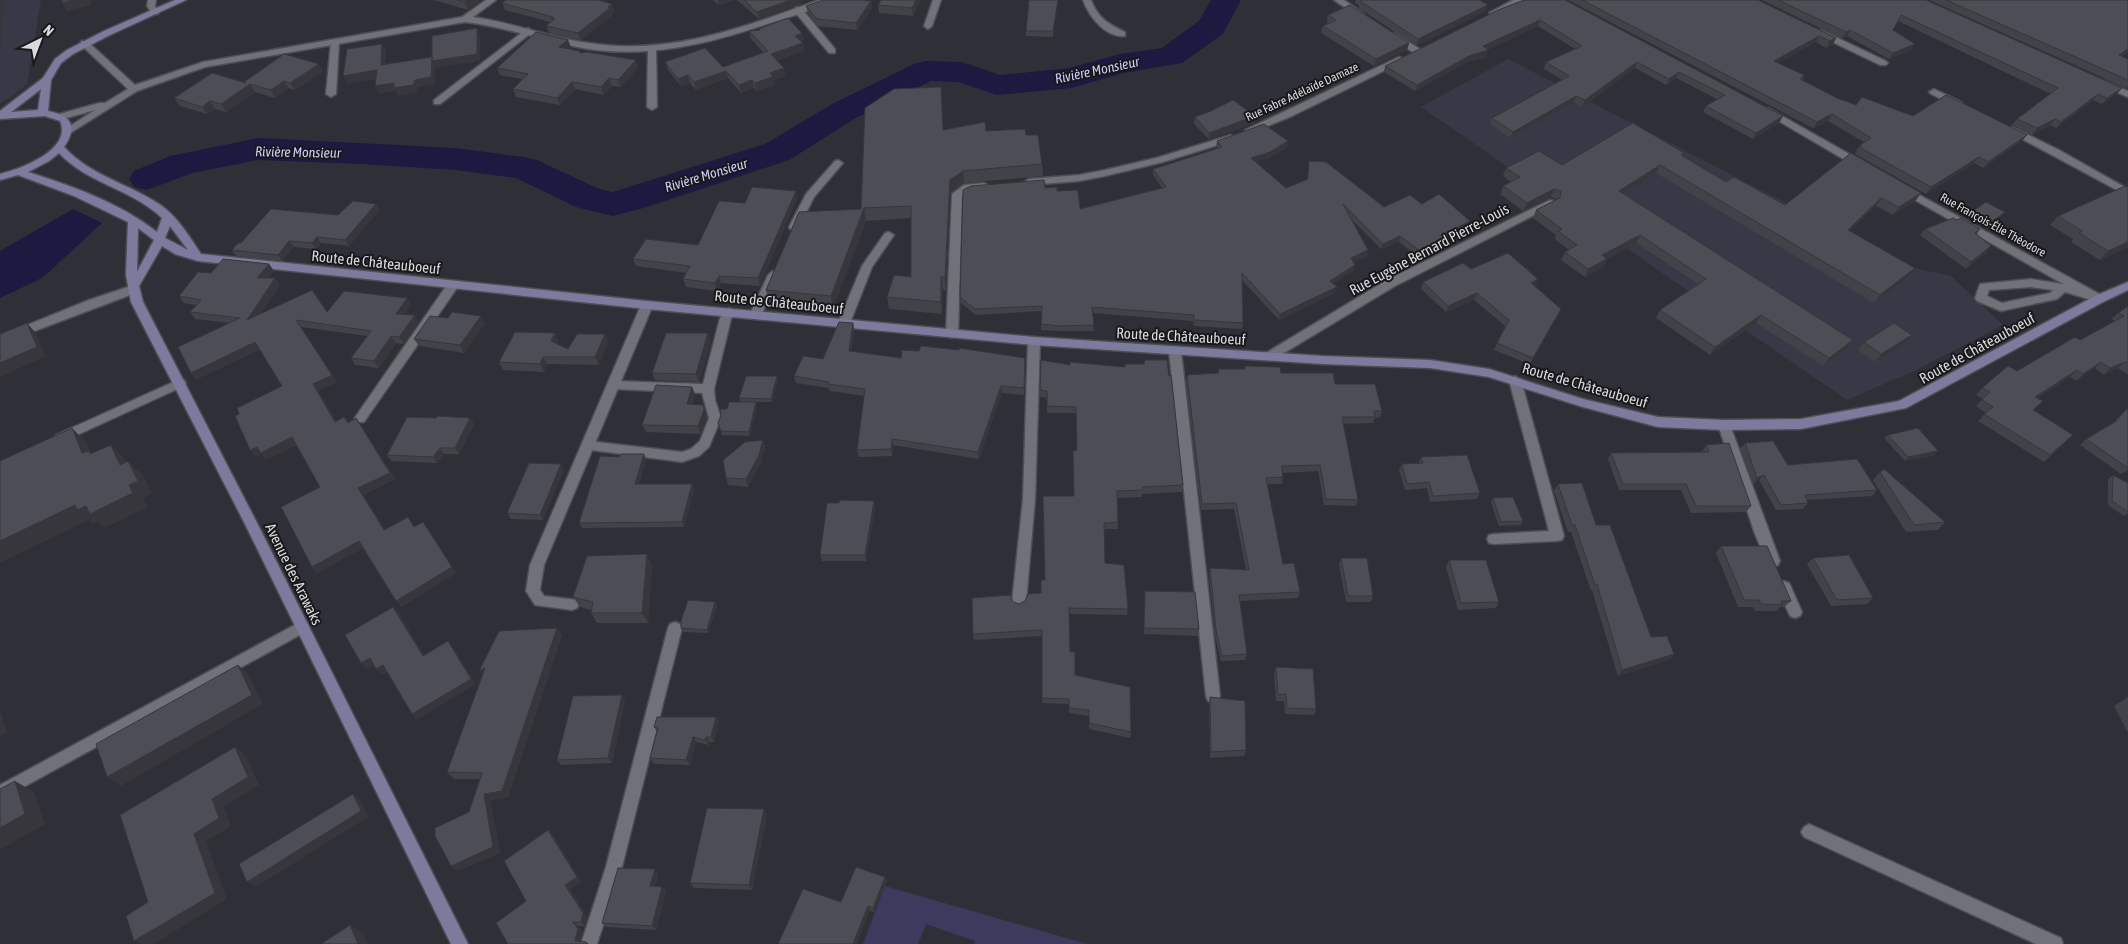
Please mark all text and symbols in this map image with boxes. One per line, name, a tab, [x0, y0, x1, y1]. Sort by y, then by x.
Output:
north arrow	[15, 15, 65, 65]
text: N	[40, 22, 57, 39]
water label: Rivière Monsieur	[1053, 53, 1141, 87]
street label: Rue Fabre Adélaïde Damaze	[1243, 60, 1361, 124]
water label: Rivière Monsieur	[255, 143, 342, 161]
water label: Rivière Monsieur	[663, 155, 750, 195]
street label: Rue François-Élie Théodore	[1938, 190, 2048, 260]
street label: Rue Eugène Bernard Pierre-Louis	[1346, 200, 1512, 298]
street label: Route de Châteauboeuf	[311, 247, 441, 277]
street label: Route de Châteauboeuf	[714, 287, 844, 317]
street label: Route de Châteauboeuf	[1916, 309, 2038, 387]
street label: Route de Châteauboeuf	[1116, 324, 1246, 348]
street label: Route de Châteauboeuf	[1520, 359, 1650, 411]
street label: Avenue des Arawaks	[262, 520, 326, 628]

